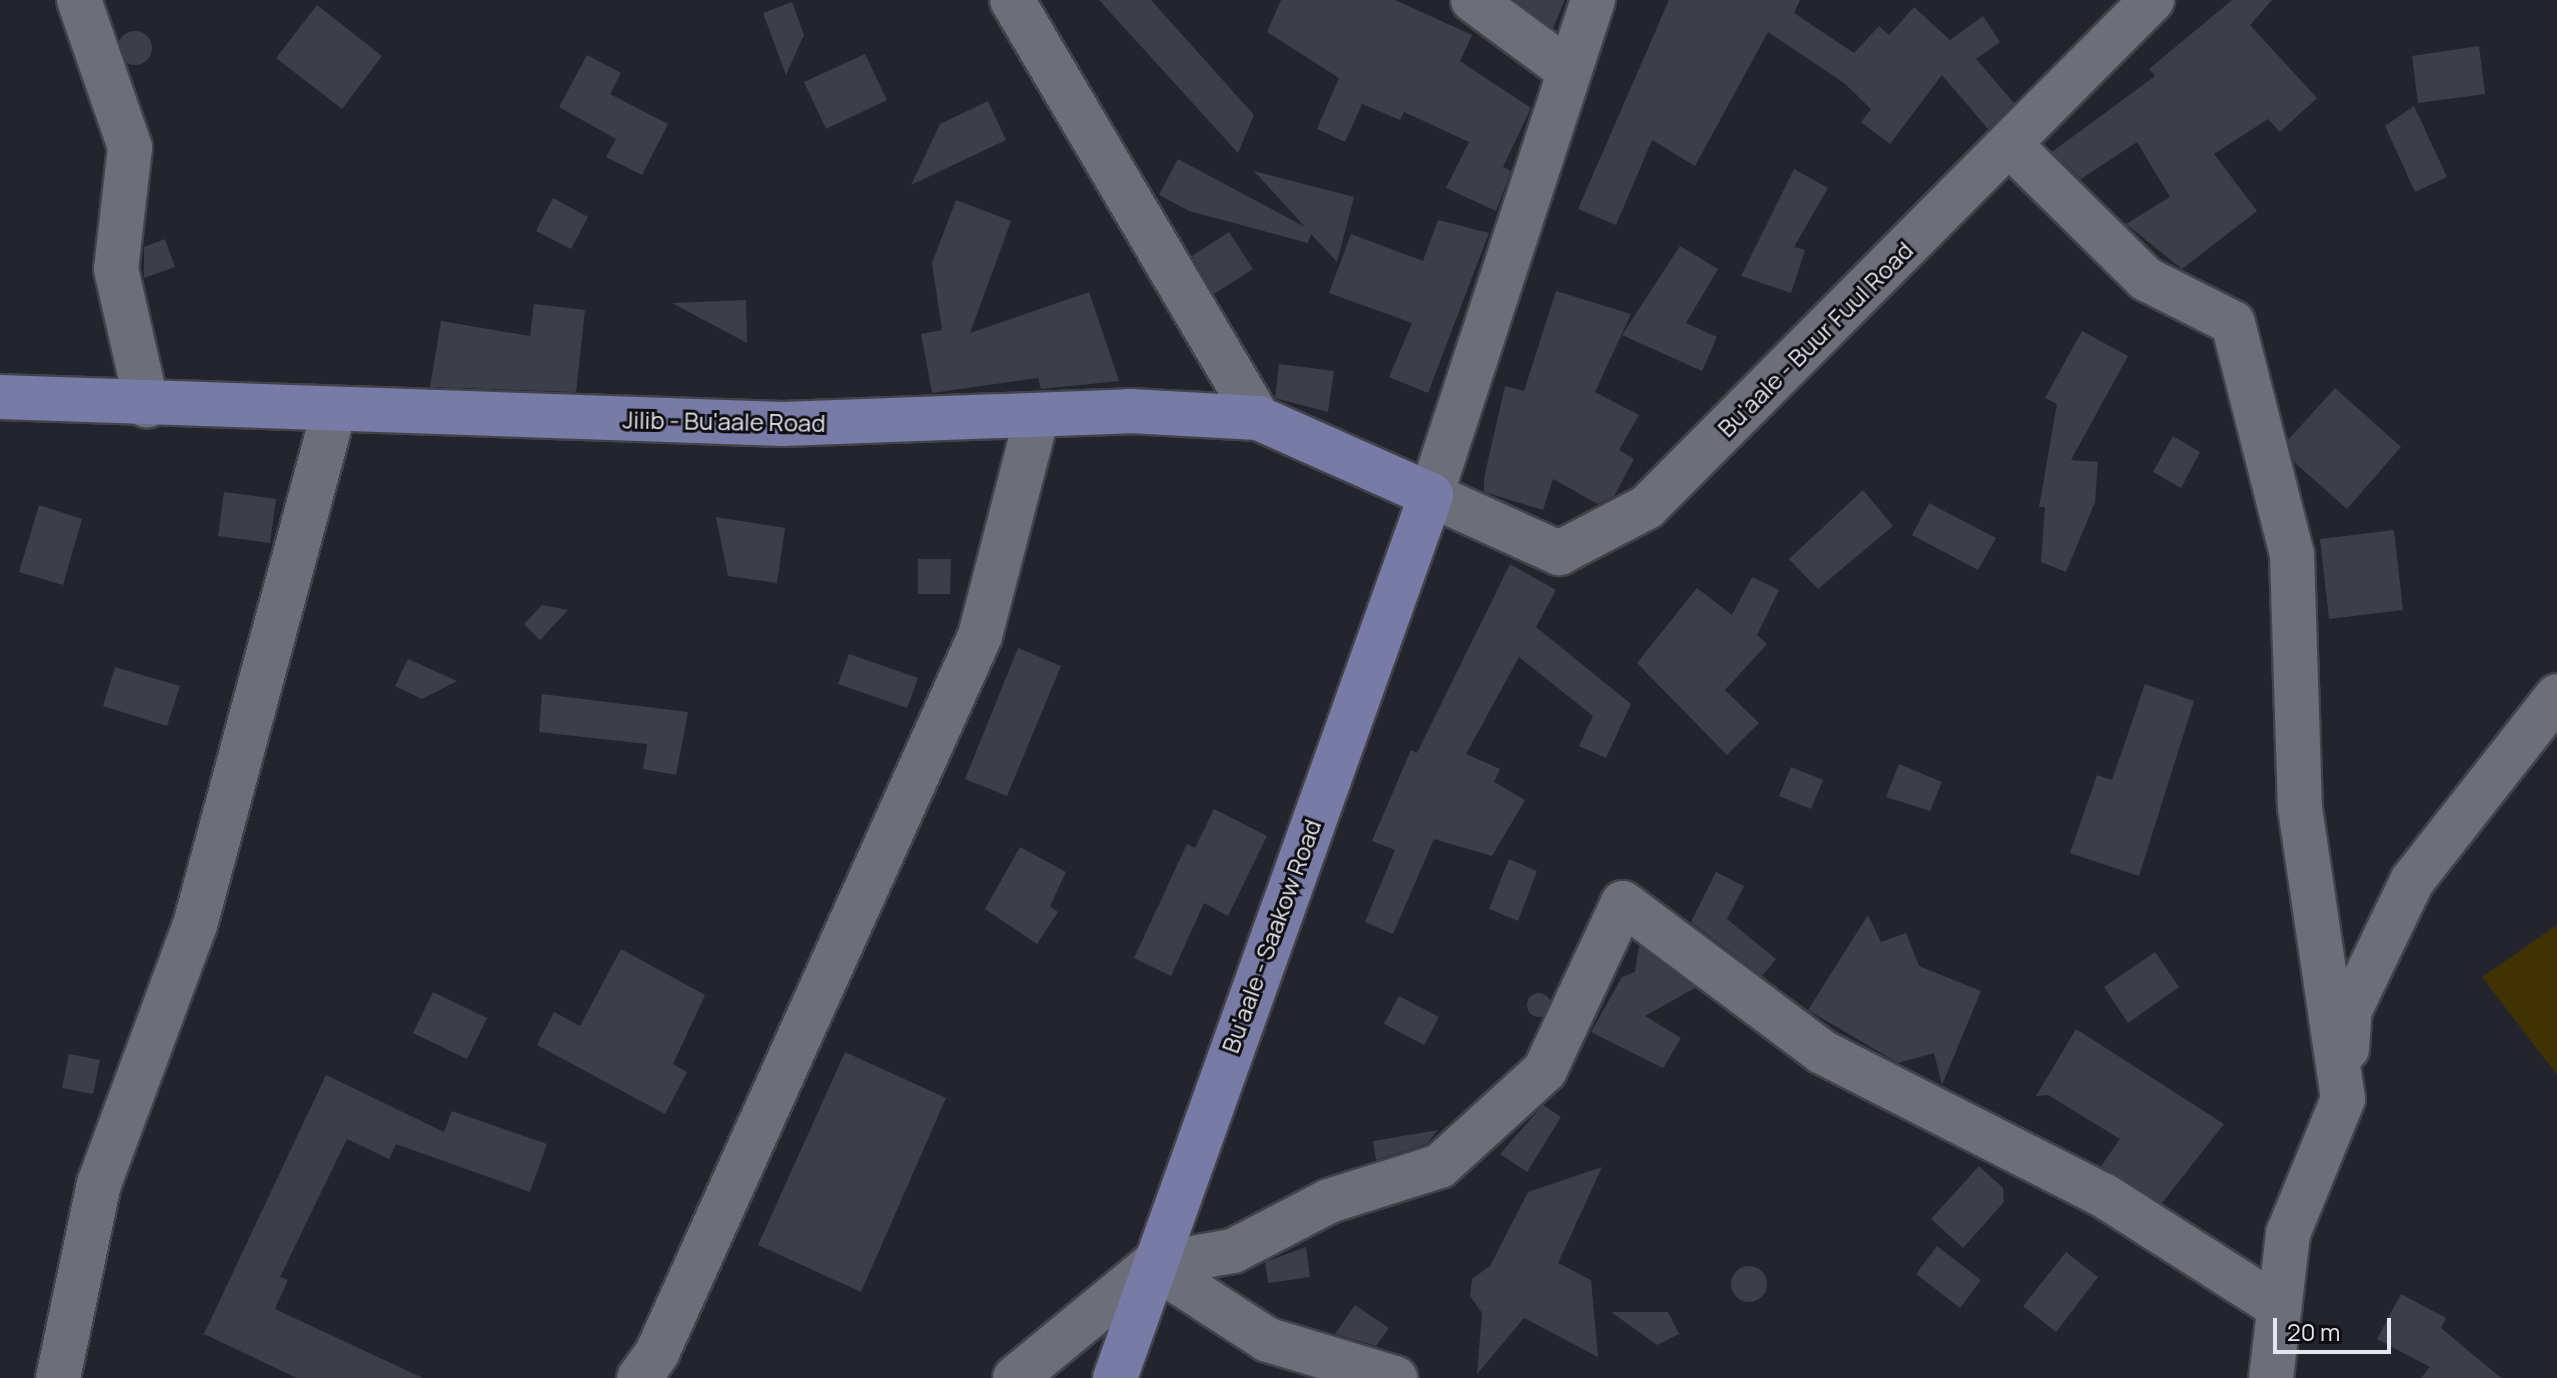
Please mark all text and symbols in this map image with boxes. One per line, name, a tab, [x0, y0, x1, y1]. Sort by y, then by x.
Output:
street label: Bu'aale - Buur Fuul Road	[1712, 236, 1918, 442]
street label: Jilib - Bu'aale Road	[622, 405, 826, 437]
street label: Bu'aale - Saakow Road	[1215, 815, 1327, 1057]
scale bar	[2277, 1302, 2395, 1352]
text: 20 m	[2287, 1315, 2340, 1348]

